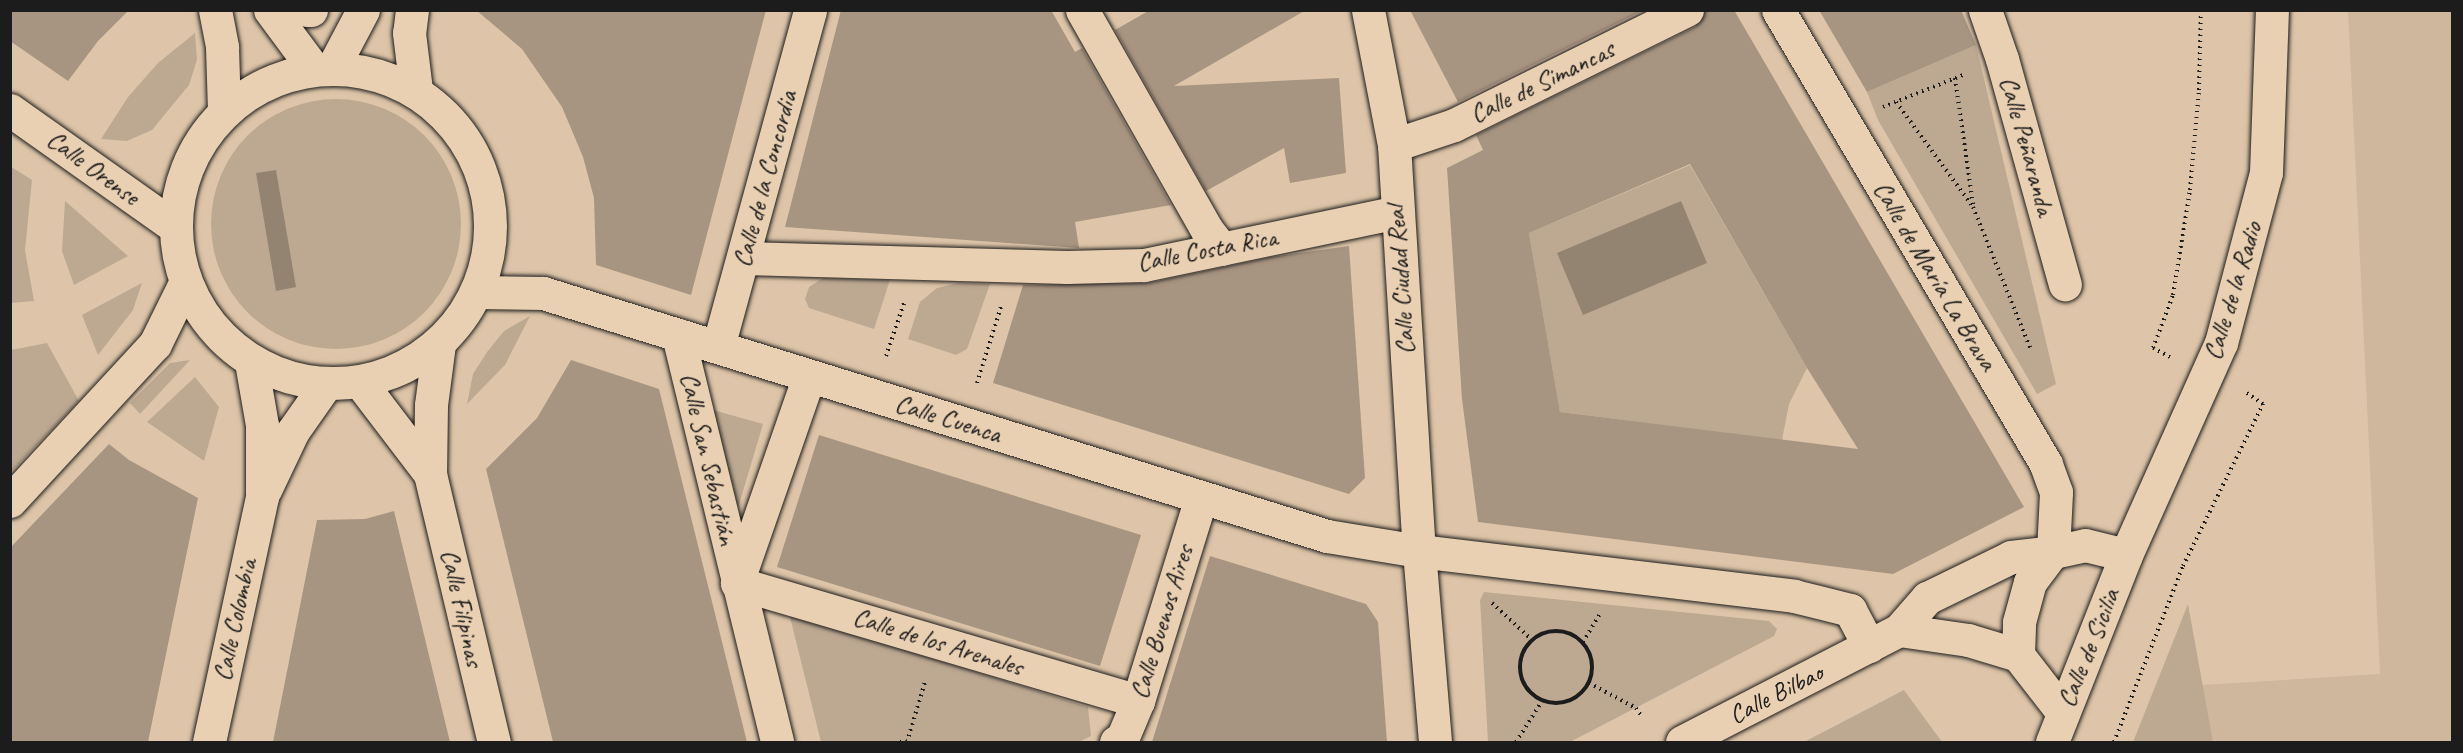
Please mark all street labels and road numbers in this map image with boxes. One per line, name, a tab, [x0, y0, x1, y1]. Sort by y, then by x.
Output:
street label: Calle de Simancas	[1465, 34, 1619, 130]
street label: Calle Peñaranda	[1992, 73, 2062, 219]
street label: Calle de la Concordia	[726, 87, 804, 271]
street label: Calle Orense	[41, 124, 145, 212]
street label: Calle de María La Brava	[1866, 175, 2004, 377]
street label: Calle Ciudad Real	[1380, 205, 1422, 355]
street label: Calle de la Radio	[2197, 218, 2269, 364]
street label: Calle Costa Rica	[1135, 221, 1279, 279]
street label: Calle San Sebastián	[673, 369, 743, 549]
street label: Calle Cuenca	[891, 388, 1005, 450]
street label: Calle Buenos Aires	[1124, 541, 1200, 703]
street label: Calle Filipinas	[433, 546, 491, 670]
street label: Calle Colombia	[207, 555, 263, 685]
street label: Calle de Sicilia	[2051, 584, 2127, 712]
street label: Calle de los Arenales	[850, 601, 1026, 683]
street label: Calle Bilbao	[1724, 657, 1828, 731]

